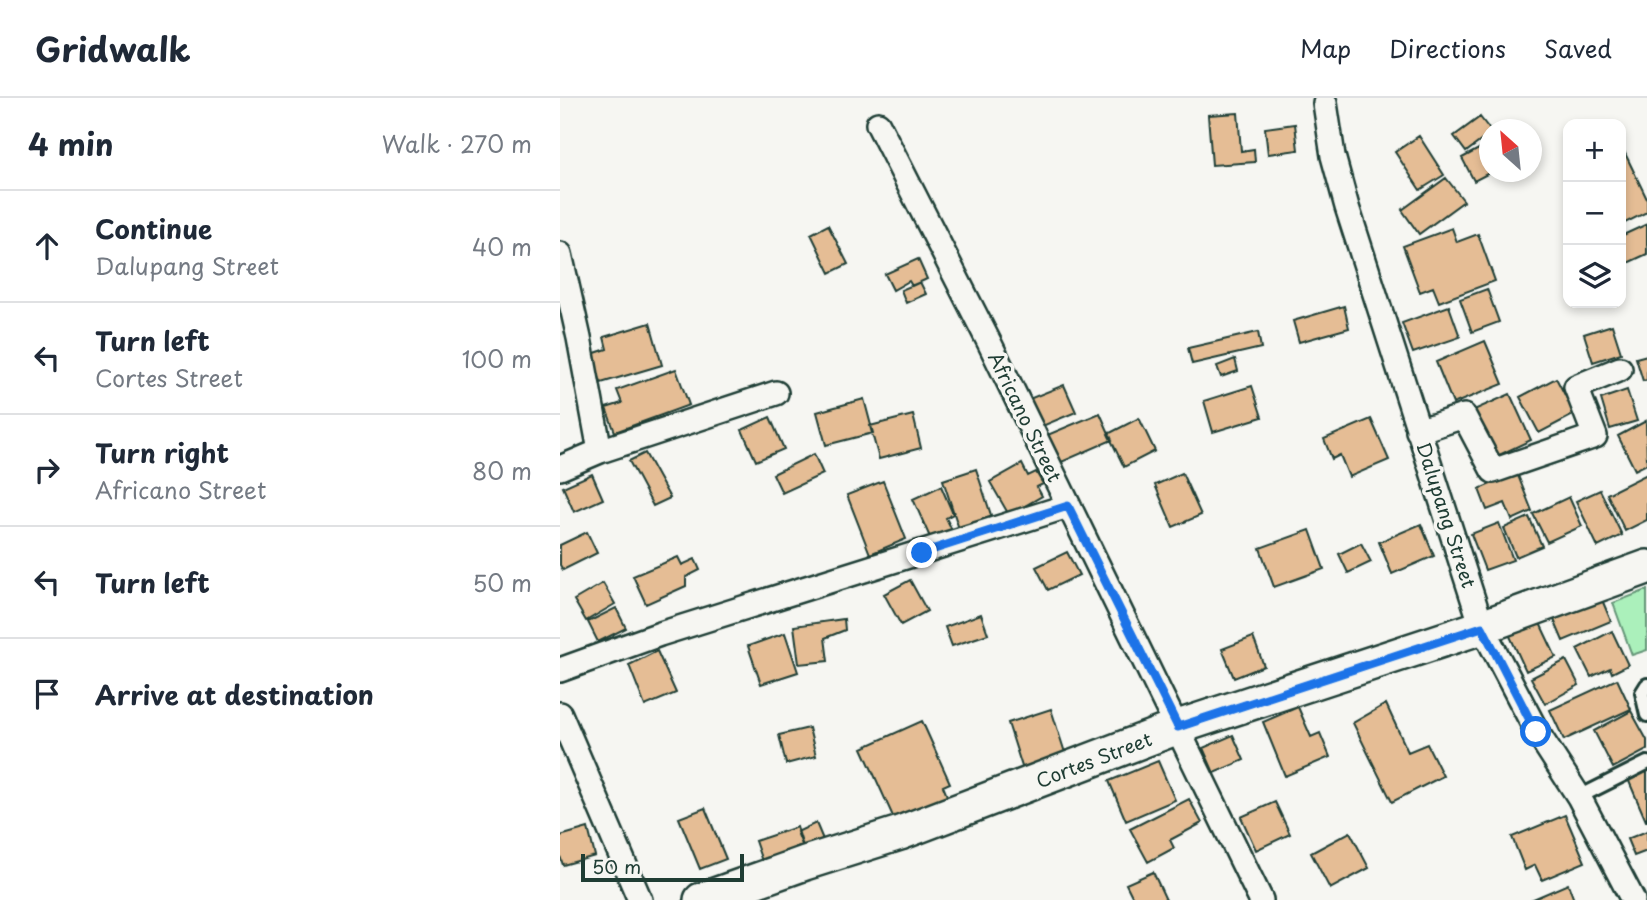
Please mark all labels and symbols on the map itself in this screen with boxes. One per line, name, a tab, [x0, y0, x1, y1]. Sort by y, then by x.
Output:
north arrow	[1479, 119, 1542, 182]
street label: Africano Street	[982, 347, 1070, 487]
street label: Dalupang Street	[1410, 438, 1484, 591]
route end	[906, 537, 937, 568]
route start	[1520, 716, 1551, 747]
street label: Cortes Street	[1032, 724, 1156, 794]
scale bar	[581, 851, 744, 883]

